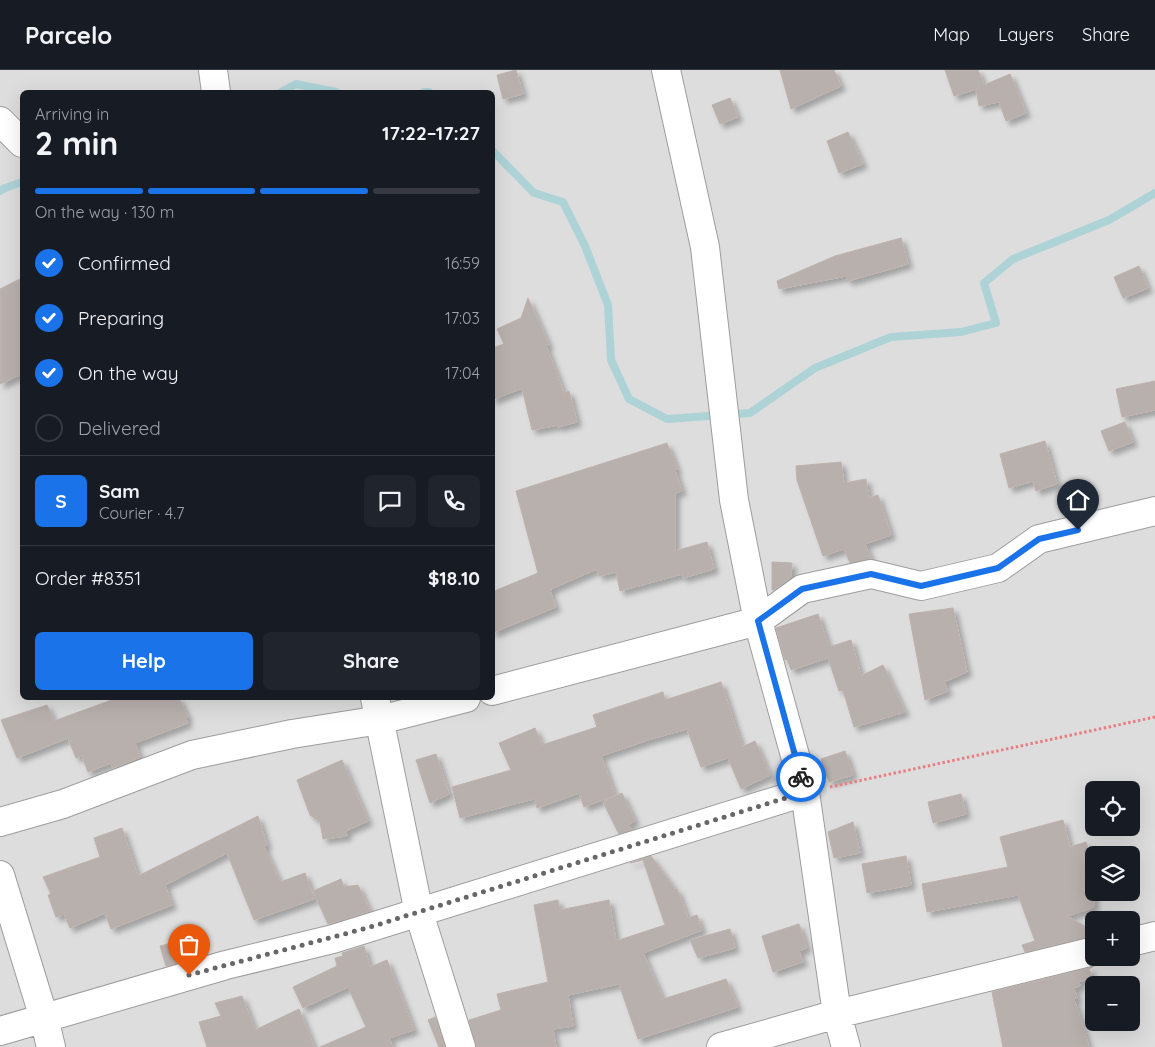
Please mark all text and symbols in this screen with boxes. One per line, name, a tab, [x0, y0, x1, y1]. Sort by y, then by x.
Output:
text: Parcelo	[25, 20, 112, 50]
text: Map	[933, 23, 970, 46]
text: Layers	[998, 23, 1054, 46]
text: Share	[1082, 23, 1130, 46]
text: Arriving in	[35, 104, 109, 124]
text: 17:22–17:27	[382, 121, 480, 145]
text: 2 min	[35, 123, 118, 163]
text: On the way · 130 m	[35, 202, 174, 222]
icon: check	[35, 249, 63, 277]
text: Confirmed	[78, 251, 171, 275]
text: 16:59	[445, 253, 480, 273]
icon: check	[35, 304, 63, 332]
text: Preparing	[78, 306, 164, 330]
text: 17:03	[445, 308, 480, 328]
icon: check	[35, 359, 63, 387]
text: On the way	[78, 361, 179, 385]
text: 17:04	[445, 363, 480, 383]
text: Delivered	[78, 416, 161, 440]
button: chat	[364, 475, 416, 527]
button: phone	[428, 475, 480, 527]
text: Sam	[99, 479, 140, 503]
pin	[1057, 479, 1099, 530]
icon: home	[1064, 486, 1092, 514]
text: S	[55, 489, 67, 513]
text: Courier · 4.7	[99, 503, 184, 523]
text: Order #8351	[35, 566, 141, 590]
text: $18.10	[428, 566, 480, 590]
button: Help	[35, 632, 253, 690]
button: Share	[263, 632, 480, 690]
courier	[776, 752, 826, 802]
icon: bike	[787, 763, 815, 791]
map controls	[1085, 781, 1140, 1031]
button: locate	[1085, 781, 1140, 836]
button: layers	[1085, 846, 1140, 901]
button: +	[1085, 911, 1140, 966]
pin	[168, 924, 210, 975]
icon: bag	[175, 931, 203, 959]
button: −	[1085, 976, 1140, 1031]

